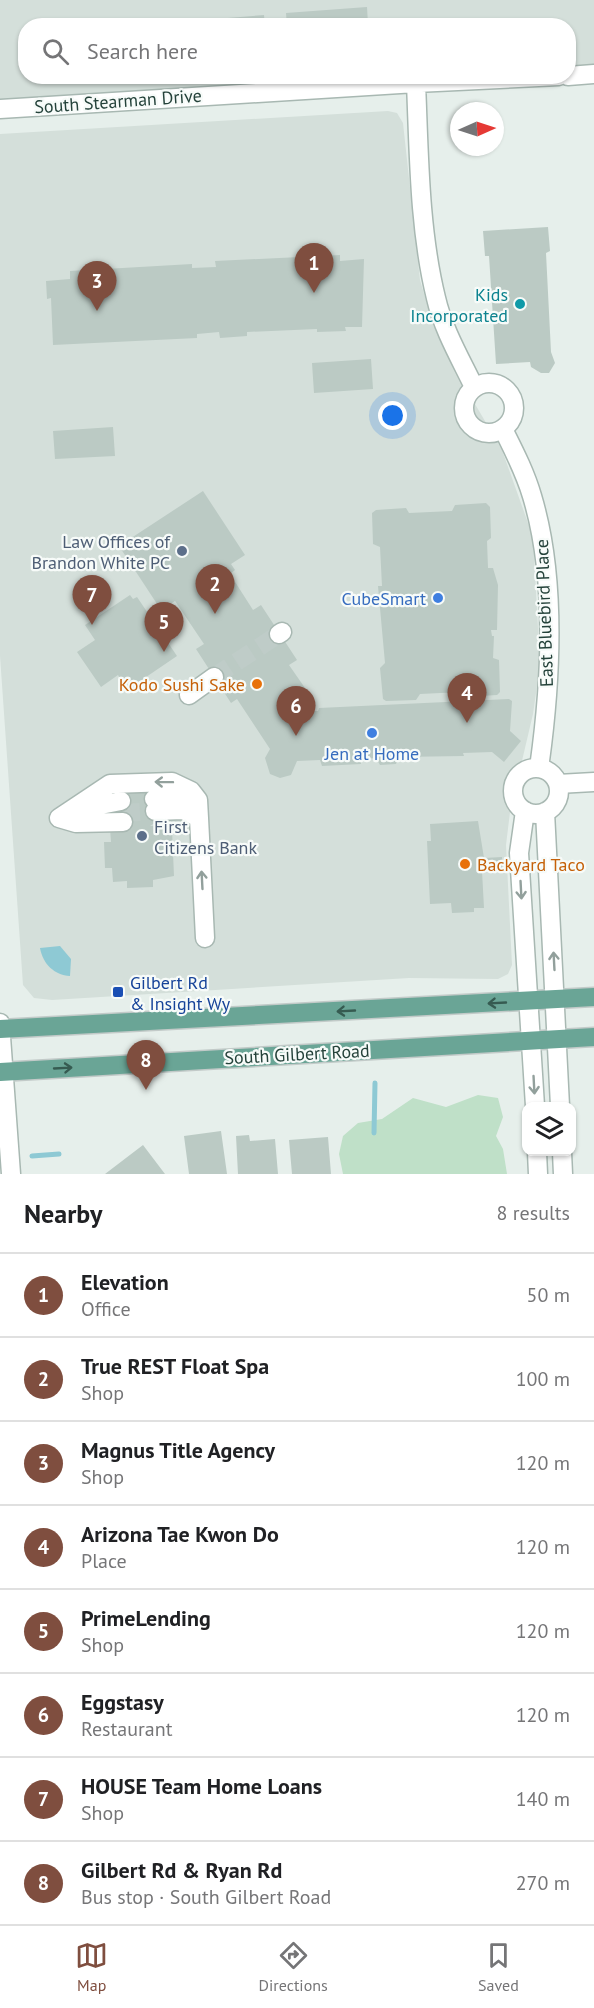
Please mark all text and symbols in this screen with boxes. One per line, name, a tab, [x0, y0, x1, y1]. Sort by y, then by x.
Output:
search box	[18, 18, 576, 84]
icon: search	[39, 35, 72, 68]
text: Search here	[87, 37, 198, 65]
street label: South Stearman Drive	[33, 84, 203, 118]
north arrow	[450, 102, 504, 156]
pin: 1	[294, 244, 334, 293]
pin: 3	[78, 262, 116, 311]
place label: Kids Incorporated	[410, 283, 508, 327]
marker: Kids Incorporated	[513, 297, 527, 311]
your location	[378, 401, 407, 430]
place label: Law Offices of Brandon White PC	[31, 530, 171, 574]
street label: East Bluebird Place	[530, 539, 558, 687]
marker: Law Offices of Brandon White PC	[175, 544, 189, 558]
pin: 2	[196, 564, 234, 614]
pin: 7	[72, 576, 112, 625]
place label: CubeSmart	[342, 587, 426, 610]
marker: CubeSmart	[431, 591, 445, 605]
pin: 5	[144, 602, 184, 652]
place label: Kodo Sushi Sake	[119, 673, 245, 696]
pin: 4	[448, 674, 486, 723]
marker: Kodo Sushi Sake	[250, 677, 264, 691]
pin: 6	[276, 686, 316, 736]
marker: Jen at Home	[365, 726, 379, 740]
place label: Jen at Home	[324, 742, 419, 765]
one-way arrow	[155, 777, 174, 788]
place label: First Citizens Bank	[154, 815, 257, 859]
marker: First Citizens Bank	[135, 829, 149, 843]
place label: Backyard Taco	[477, 853, 585, 876]
marker: Backyard Taco	[458, 857, 472, 871]
one-way arrow	[196, 870, 207, 890]
one-way arrow	[515, 880, 526, 900]
one-way arrow	[548, 952, 559, 972]
place label: Gilbert Rd & Insight Wy	[130, 971, 231, 1015]
marker: Gilbert Rd & Insight Wy	[111, 985, 125, 999]
one-way arrow	[488, 997, 508, 1008]
one-way arrow	[337, 1005, 357, 1016]
street label: South Gilbert Road	[224, 1039, 370, 1069]
pin: 8	[126, 1040, 166, 1090]
one-way arrow	[52, 1063, 72, 1074]
one-way arrow	[528, 1074, 539, 1094]
map controls	[522, 1102, 576, 1156]
button: layers	[522, 1102, 576, 1156]
text: Nearby	[24, 1197, 102, 1230]
text: 8 results	[497, 1200, 570, 1226]
text: Elevation	[81, 1268, 169, 1296]
text: 1	[38, 1282, 49, 1308]
text: 50 m	[527, 1282, 570, 1308]
text: Office	[81, 1296, 131, 1322]
text: True REST Float Spa	[81, 1352, 269, 1380]
text: 2	[38, 1366, 49, 1392]
text: 100 m	[516, 1366, 570, 1392]
text: Shop	[81, 1380, 124, 1406]
text: Magnus Title Agency	[81, 1436, 275, 1464]
text: 3	[38, 1450, 49, 1476]
text: 120 m	[516, 1450, 570, 1476]
text: Shop	[81, 1464, 124, 1490]
text: Arizona Tae Kwon Do	[81, 1520, 279, 1548]
text: 4	[38, 1534, 49, 1560]
text: 120 m	[516, 1534, 570, 1560]
text: Place	[81, 1548, 127, 1574]
text: PrimeLending	[81, 1604, 211, 1632]
text: 5	[38, 1618, 49, 1644]
text: 120 m	[516, 1618, 570, 1644]
text: Shop	[81, 1632, 124, 1658]
text: Eggstasy	[81, 1688, 164, 1716]
text: 6	[38, 1702, 49, 1728]
text: 120 m	[516, 1702, 570, 1728]
text: Restaurant	[81, 1716, 172, 1742]
text: HOUSE Team Home Loans	[81, 1772, 322, 1800]
text: 7	[38, 1786, 49, 1812]
text: 140 m	[516, 1786, 570, 1812]
text: Shop	[81, 1800, 124, 1826]
text: Gilbert Rd & Ryan Rd	[81, 1856, 282, 1884]
text: 8	[38, 1870, 49, 1896]
text: 270 m	[516, 1870, 570, 1896]
text: Bus stop · South Gilbert Road	[81, 1884, 331, 1910]
tab: Map	[75, 1939, 108, 1995]
tab: Directions	[259, 1939, 328, 1995]
tab: Saved	[478, 1939, 519, 1995]

